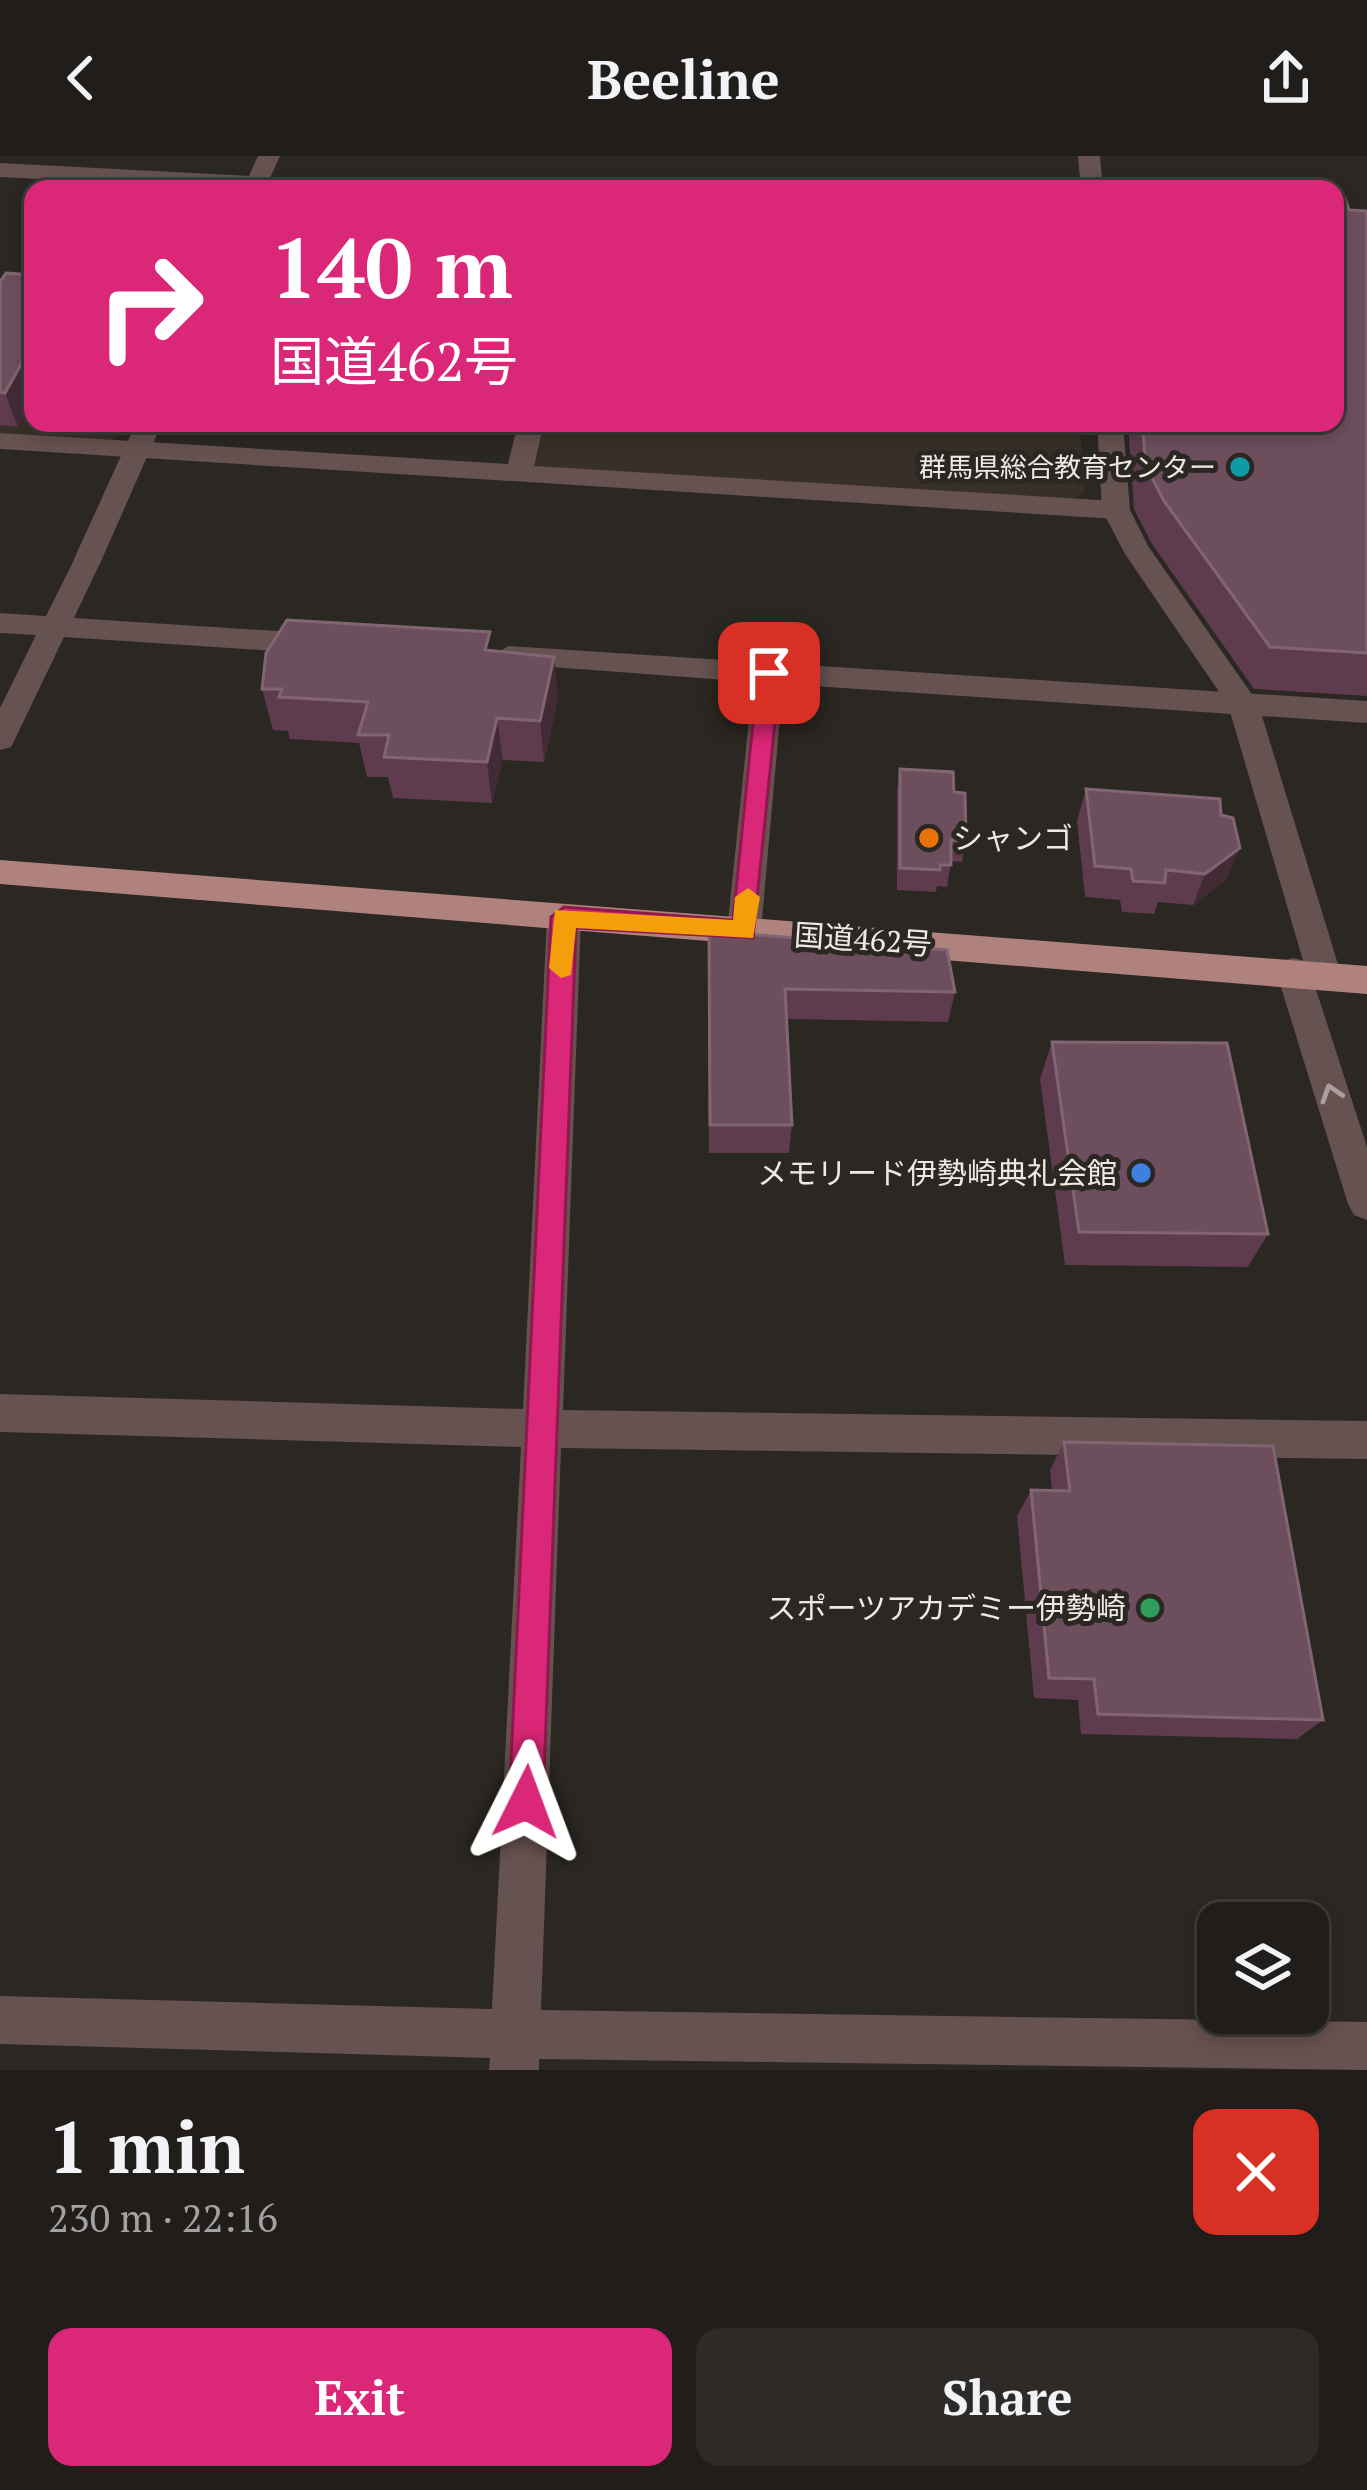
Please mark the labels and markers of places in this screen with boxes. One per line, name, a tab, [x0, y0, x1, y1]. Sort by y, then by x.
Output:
place label: 群馬県総合教育センター	[919, 449, 1216, 485]
marker: 群馬県総合教育センター	[1227, 454, 1253, 480]
pin	[718, 622, 820, 724]
place label: シャンゴ	[953, 818, 1073, 858]
marker: シャンゴ	[916, 825, 942, 851]
place label: メモリード伊勢崎典礼会館	[757, 1153, 1117, 1193]
marker: メモリード伊勢崎典礼会館	[1128, 1160, 1154, 1186]
place label: スポーツアカデミー伊勢崎	[767, 1588, 1126, 1628]
marker: スポーツアカデミー伊勢崎	[1137, 1595, 1163, 1621]

